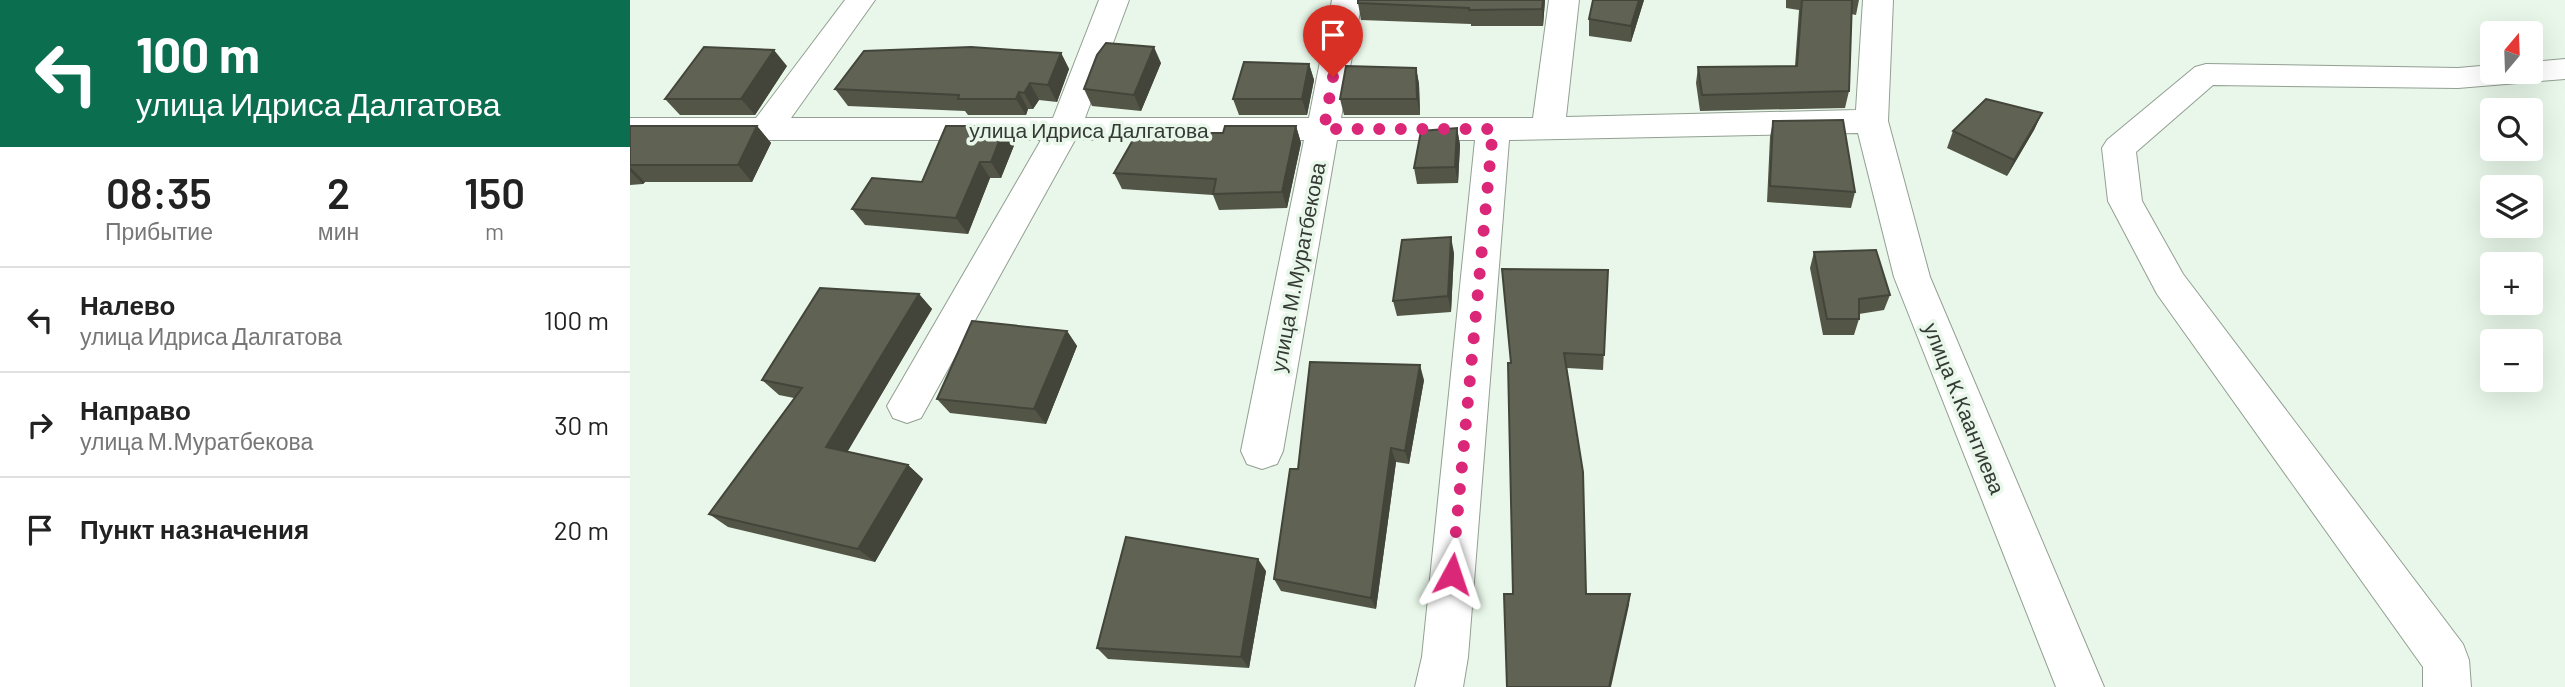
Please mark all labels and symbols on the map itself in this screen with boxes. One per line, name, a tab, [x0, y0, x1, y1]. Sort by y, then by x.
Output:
pin	[1303, 5, 1363, 77]
north arrow	[2480, 21, 2543, 84]
street label: улица Идриса Далгатова	[969, 117, 1209, 142]
street label: улица М.Муратбекова	[1264, 160, 1330, 374]
street label: улица К.Каантиева	[1919, 319, 2011, 498]
position arrow	[1415, 537, 1489, 611]

